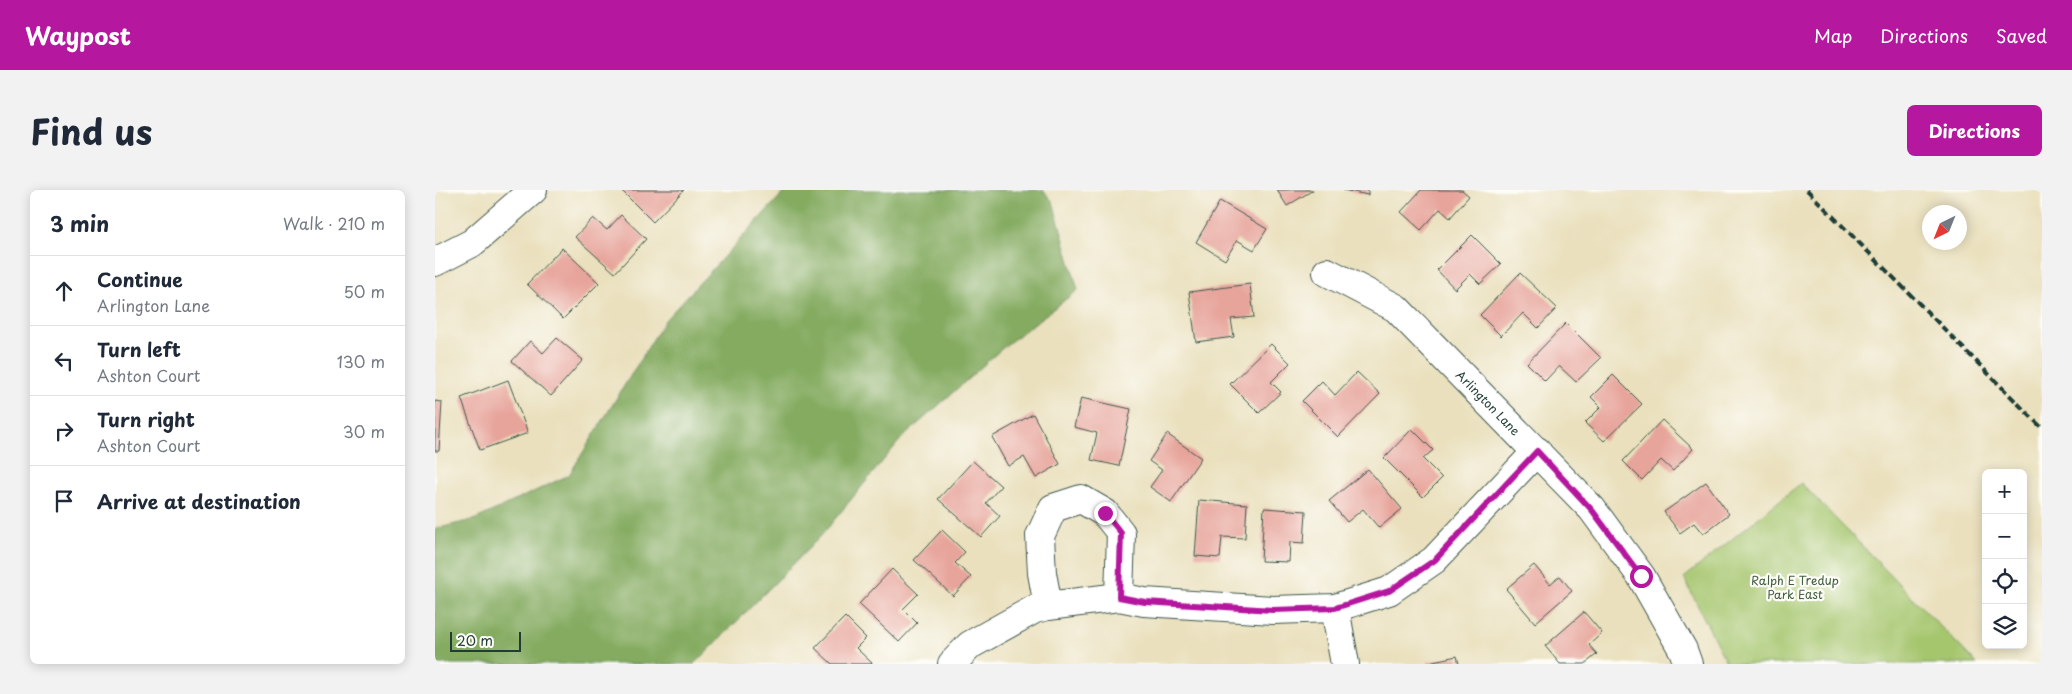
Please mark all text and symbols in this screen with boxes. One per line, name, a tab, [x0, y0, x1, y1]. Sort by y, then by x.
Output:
text: Waypost	[25, 17, 131, 53]
text: Map	[1814, 22, 1852, 49]
text: Directions	[1880, 22, 1968, 49]
text: Saved	[1996, 22, 2047, 49]
text: Find us	[30, 104, 152, 157]
button: Directions	[1907, 105, 2042, 156]
north arrow	[1922, 205, 1967, 250]
text: 3 min	[50, 207, 109, 239]
text: Walk · 210 m	[283, 211, 385, 235]
text: Continue	[97, 265, 183, 293]
icon: ahead	[50, 277, 78, 305]
text: 50 m	[344, 279, 385, 303]
text: Arlington Lane	[97, 293, 210, 317]
text: Turn left	[97, 335, 181, 363]
icon: left	[50, 347, 78, 375]
text: 130 m	[337, 349, 385, 373]
text: Ashton Court	[97, 363, 200, 387]
street label: Arlington Lane	[1452, 366, 1525, 440]
text: Turn right	[97, 405, 195, 433]
icon: right	[50, 417, 78, 445]
text: 30 m	[343, 419, 385, 443]
text: Ashton Court	[97, 433, 200, 457]
map controls	[1982, 469, 2027, 649]
button: +	[1982, 469, 2027, 514]
icon: arrive	[50, 487, 78, 515]
text: Arrive at destination	[97, 487, 301, 515]
route end	[1094, 502, 1117, 525]
button: −	[1982, 514, 2027, 559]
button: locate	[1982, 559, 2027, 604]
route start	[1630, 565, 1653, 588]
park label: Ralph E Tredup Park East	[1751, 571, 1839, 603]
button: layers	[1982, 604, 2027, 649]
scale bar	[450, 629, 521, 652]
text: 20 m	[457, 630, 493, 651]

